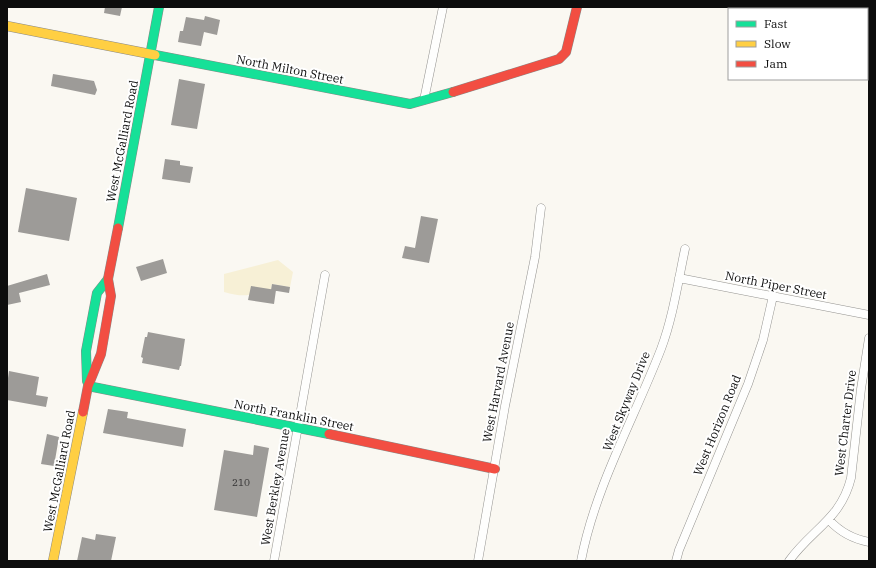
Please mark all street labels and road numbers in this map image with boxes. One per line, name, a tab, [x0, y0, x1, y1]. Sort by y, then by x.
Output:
street label: North Milton Street	[235, 51, 345, 87]
street label: West McGalliard Road	[103, 79, 141, 203]
street label: North Piper Street	[724, 268, 828, 302]
street label: West Harvard Avenue	[479, 321, 517, 443]
street label: West Skyway Drive	[599, 349, 653, 453]
street label: West Charter Drive	[831, 369, 859, 477]
street label: West Horizon Road	[690, 372, 744, 478]
street label: North Franklin Street	[233, 396, 355, 434]
street label: West McGalliard Road	[40, 409, 78, 533]
street label: West Berkley Avenue	[257, 427, 293, 547]

